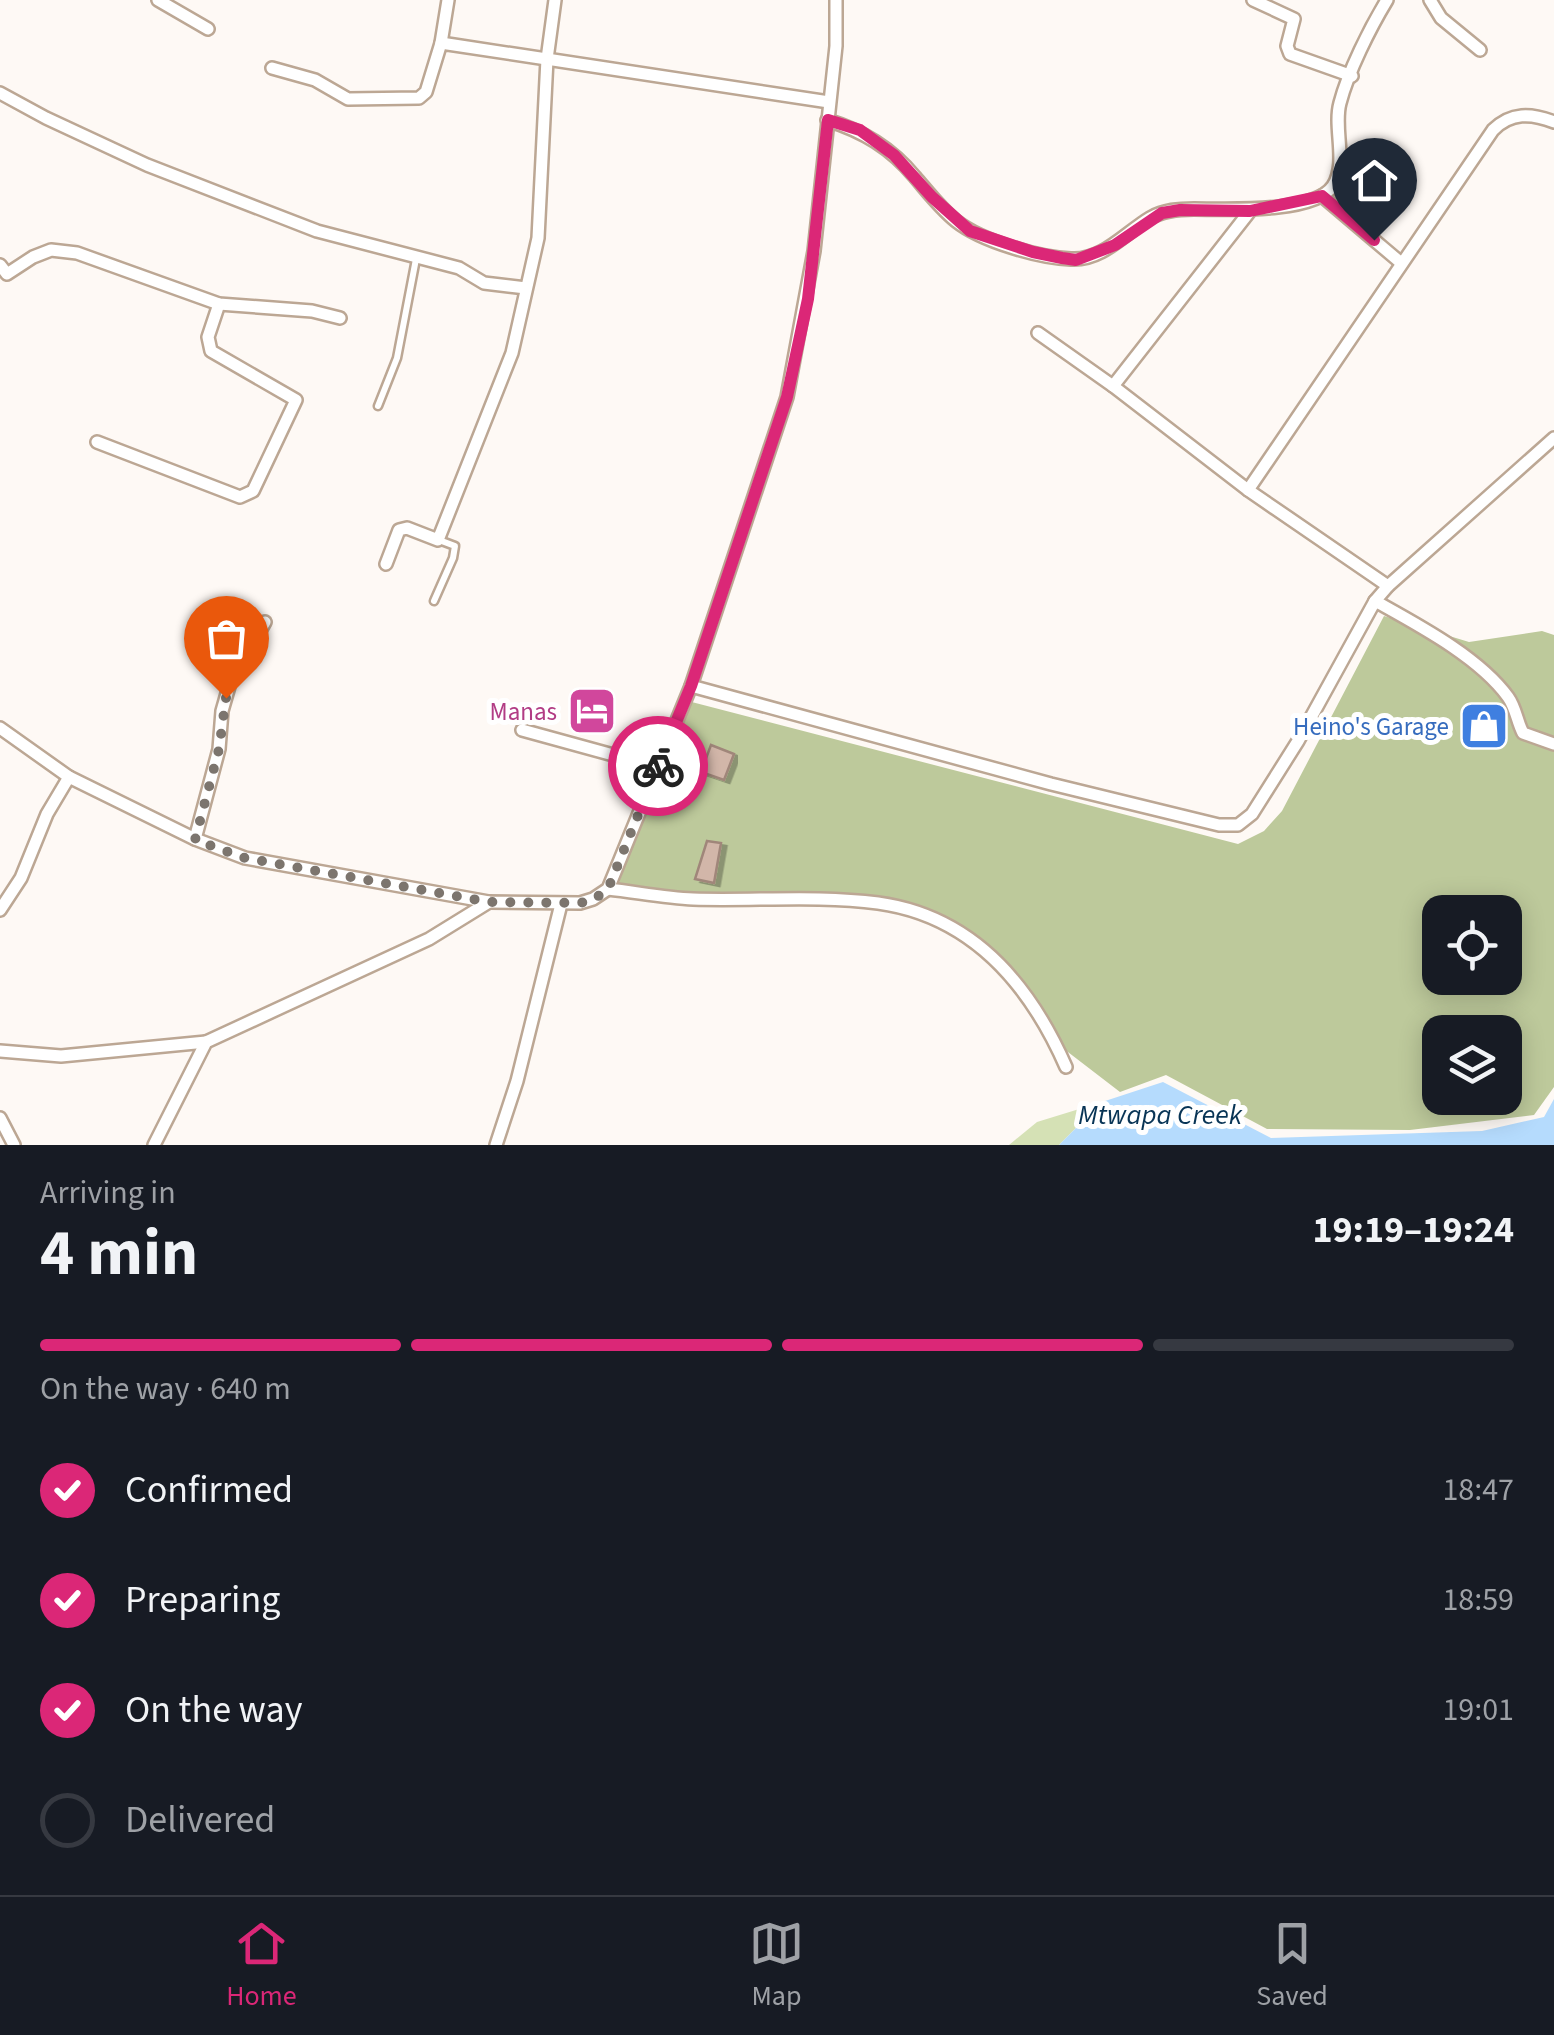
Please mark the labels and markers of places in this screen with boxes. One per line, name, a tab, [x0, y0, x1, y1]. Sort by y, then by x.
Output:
pin	[1332, 138, 1417, 241]
pin	[184, 596, 269, 699]
hotel icon: Manas	[566, 685, 618, 737]
place label: Manas	[489, 694, 557, 730]
shop icon: Heino's Garage	[1458, 700, 1510, 752]
place label: Heino's Garage	[1293, 709, 1449, 745]

